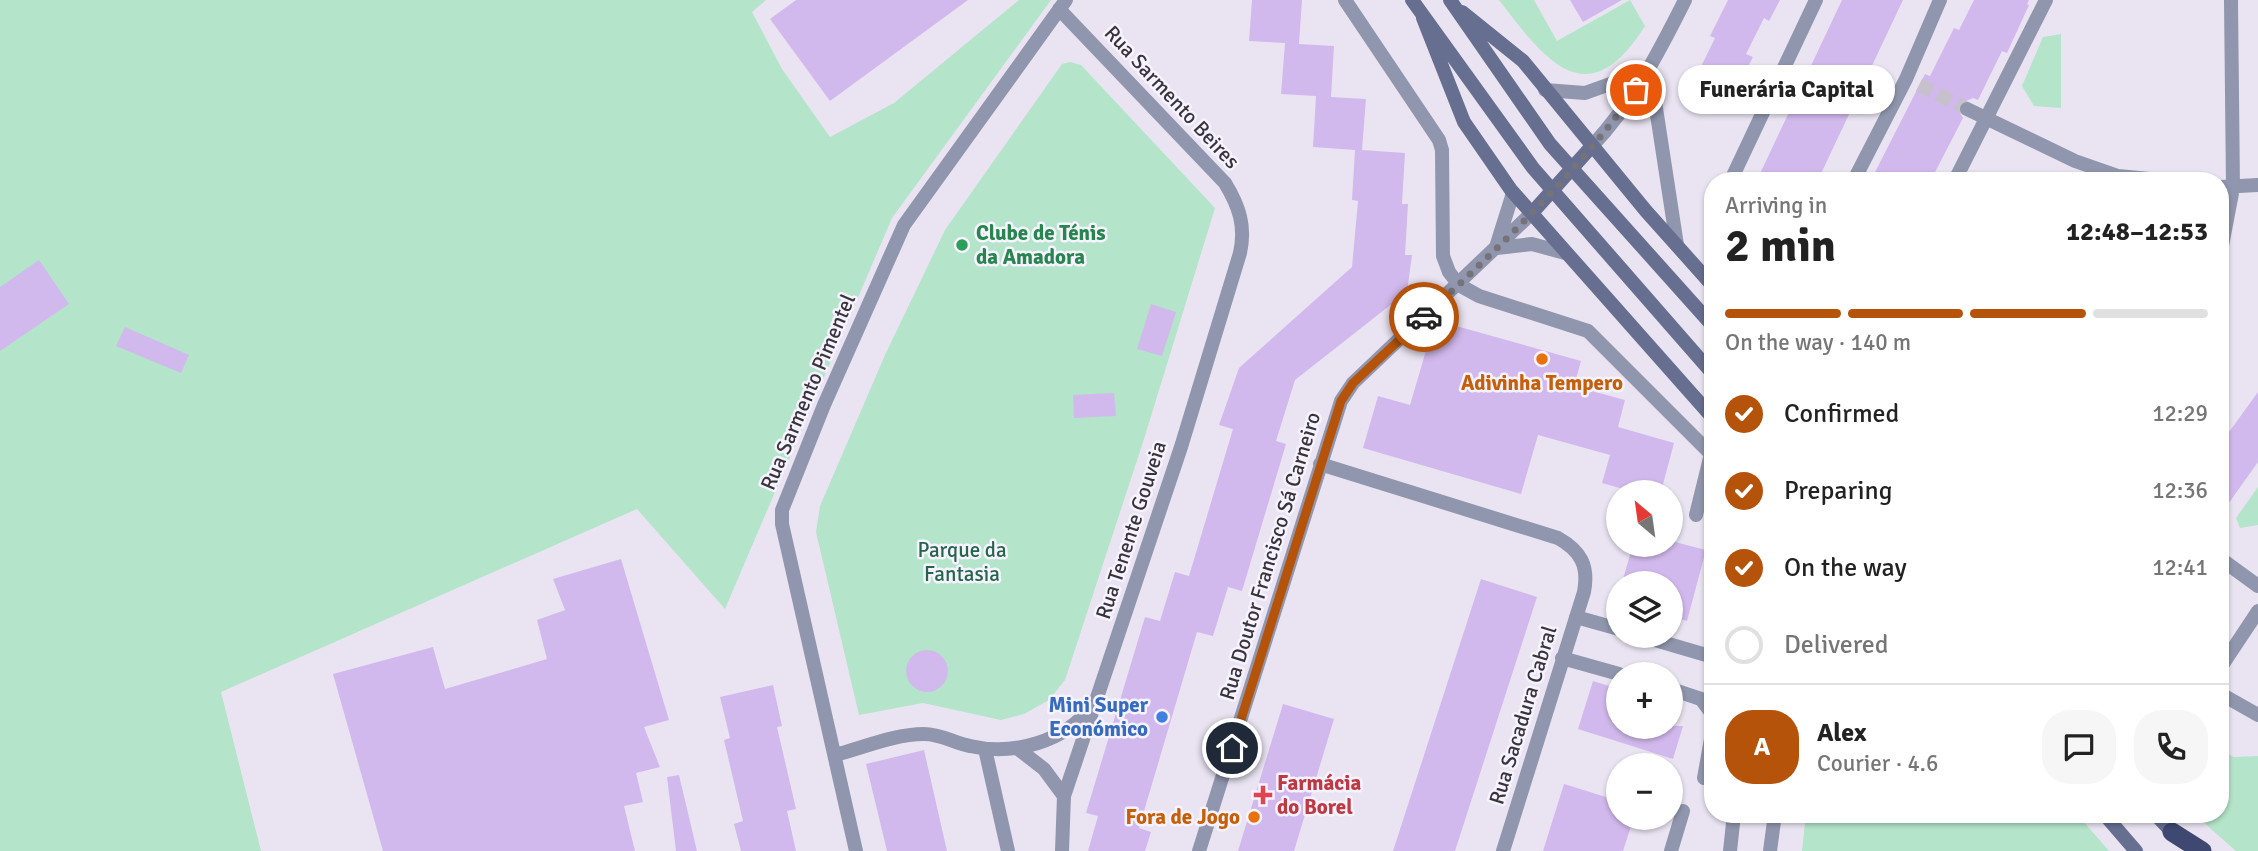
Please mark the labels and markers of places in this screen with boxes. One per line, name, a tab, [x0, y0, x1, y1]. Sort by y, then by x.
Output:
pin	[1606, 60, 1666, 120]
callout: Funerária Capital	[1678, 66, 1895, 114]
place label: Clube de Ténis da Amadora	[976, 220, 1106, 270]
marker: Clube de Ténis da Amadora	[954, 237, 970, 253]
marker: Adivinha Tempero	[1534, 351, 1550, 367]
place label: Adivinha Tempero	[1461, 370, 1623, 396]
place label: Mini Super Económico	[1049, 692, 1149, 742]
marker: Mini Super Económico	[1154, 709, 1170, 725]
pin	[1202, 718, 1262, 778]
place label: Farmácia do Borel	[1277, 770, 1362, 820]
marker: Farmácia do Borel	[1255, 787, 1271, 803]
place label: Fora de Jogo	[1126, 804, 1240, 830]
marker: Fora de Jogo	[1246, 809, 1262, 825]

